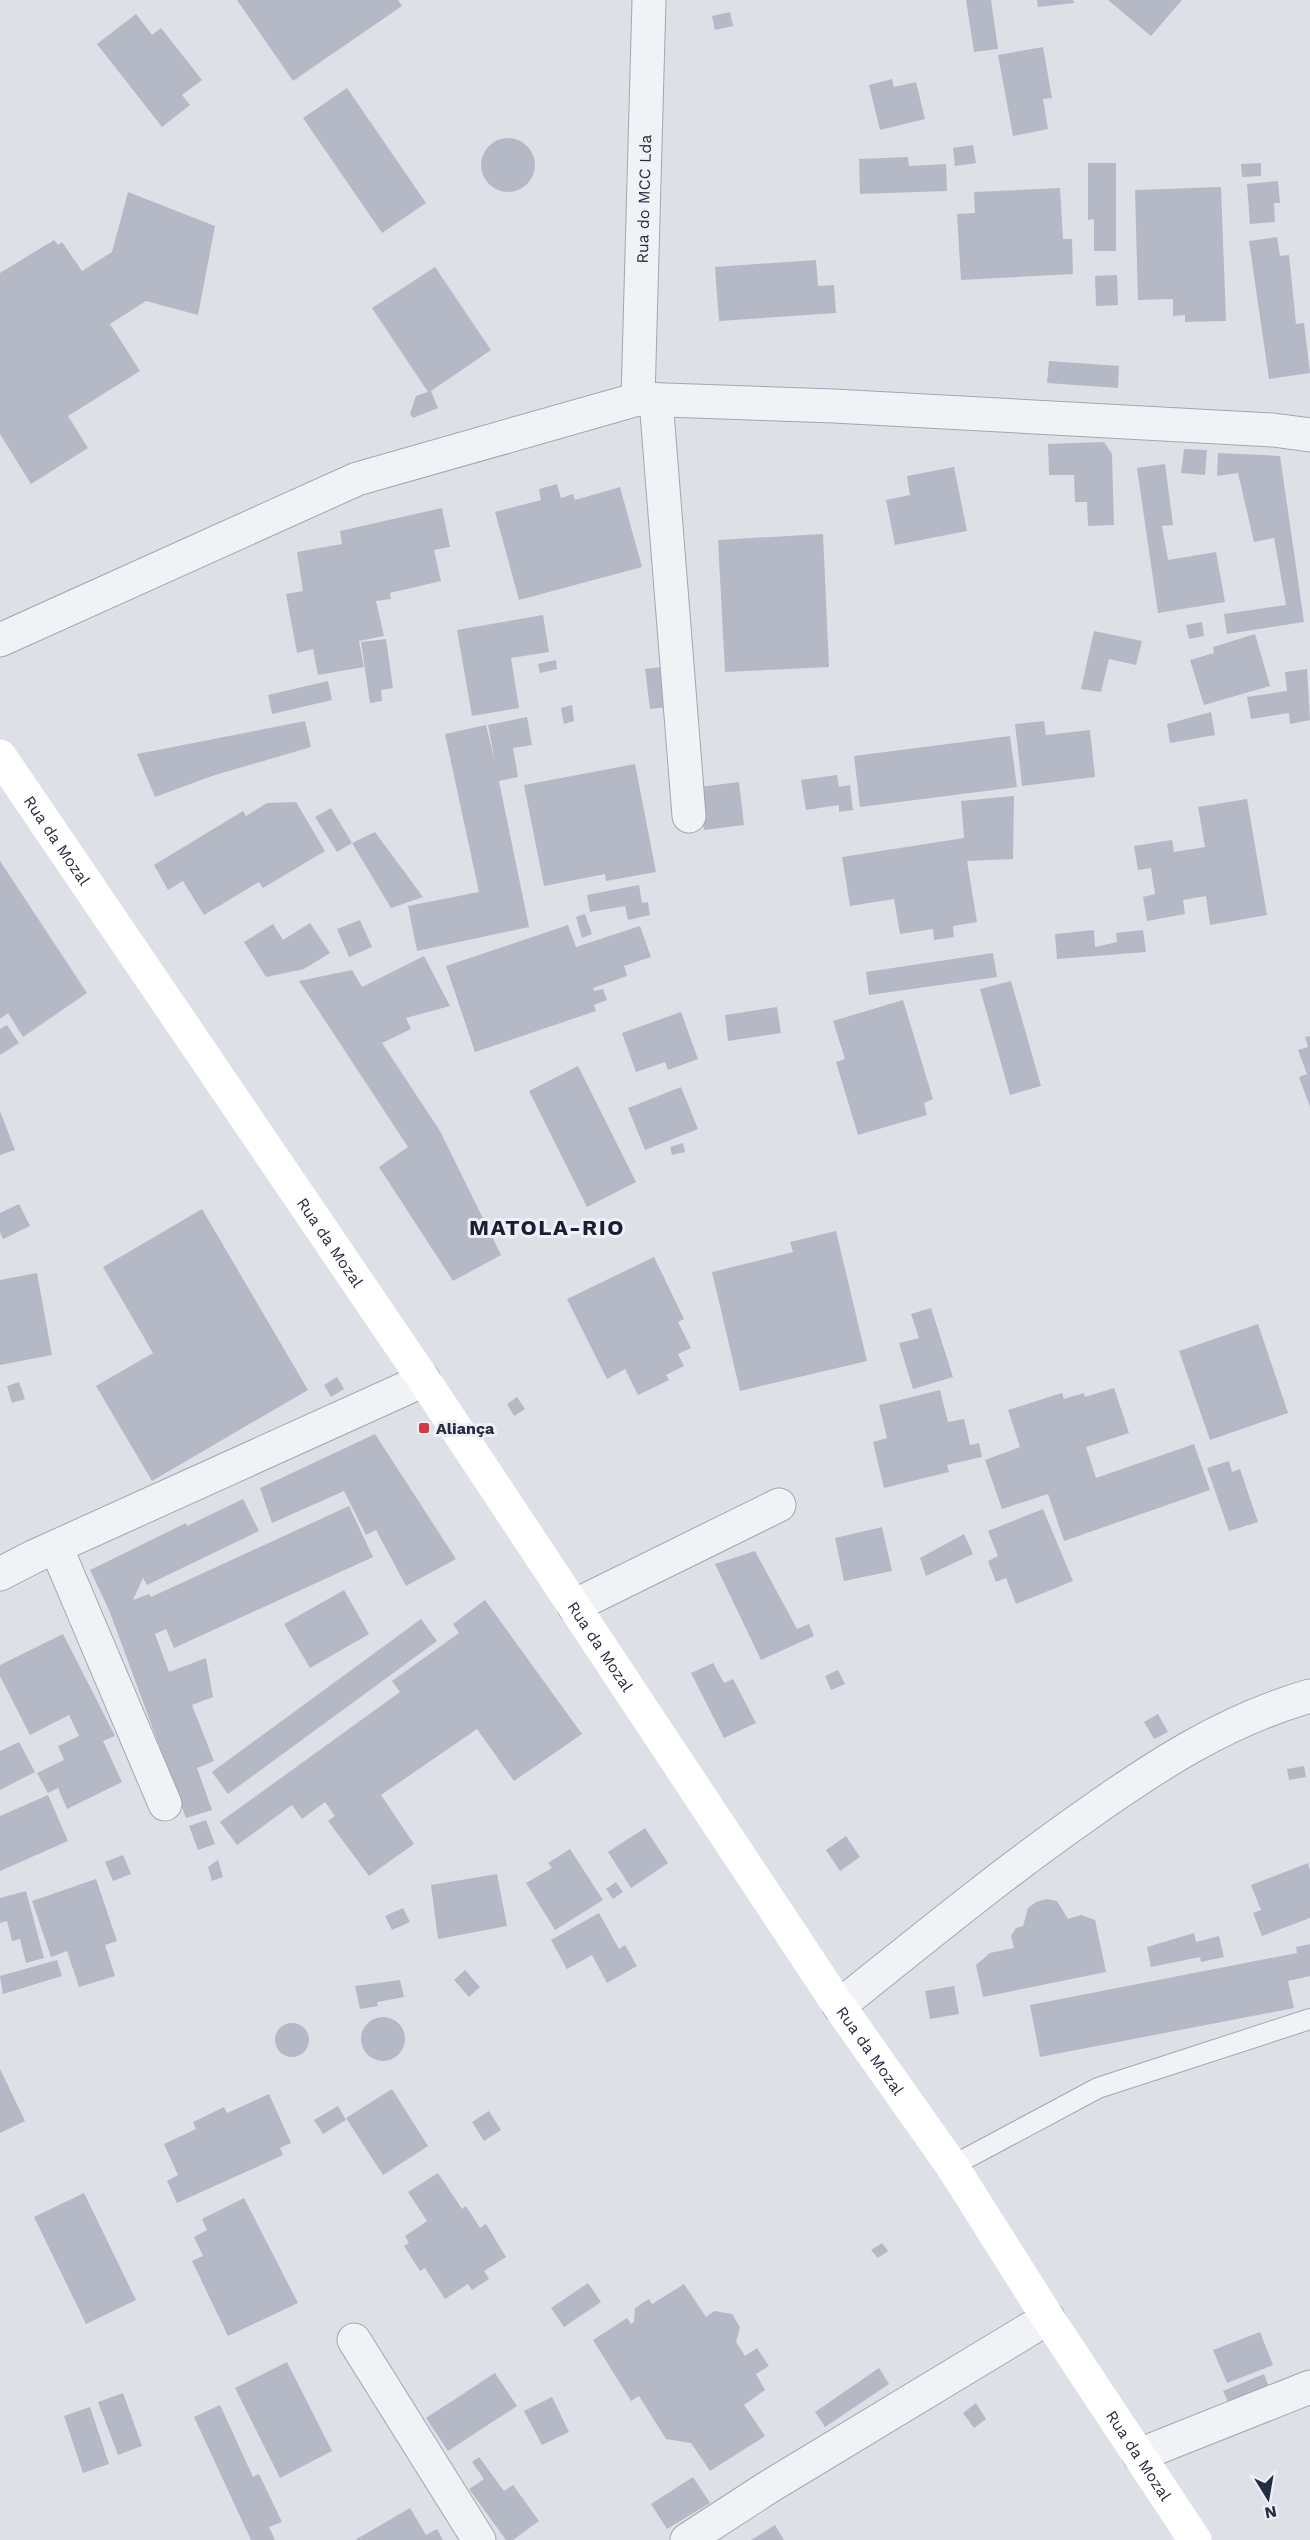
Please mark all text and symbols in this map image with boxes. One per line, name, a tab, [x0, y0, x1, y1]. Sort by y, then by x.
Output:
street label: Rua do MCC Lda	[632, 134, 655, 264]
street label: Rua da Mozal	[20, 792, 95, 889]
street label: Rua da Mozal	[293, 1194, 368, 1291]
district label: MATOLA-RIO	[469, 1215, 625, 1240]
place label: Aliança	[436, 1419, 495, 1438]
marker: Aliança	[417, 1421, 431, 1435]
street label: Rua da Mozal	[564, 1598, 637, 1695]
street label: Rua da Mozal	[833, 2002, 908, 2099]
street label: Rua da Mozal	[1102, 2407, 1176, 2504]
north arrow	[1238, 2468, 1298, 2528]
text: N	[1263, 2502, 1278, 2523]

